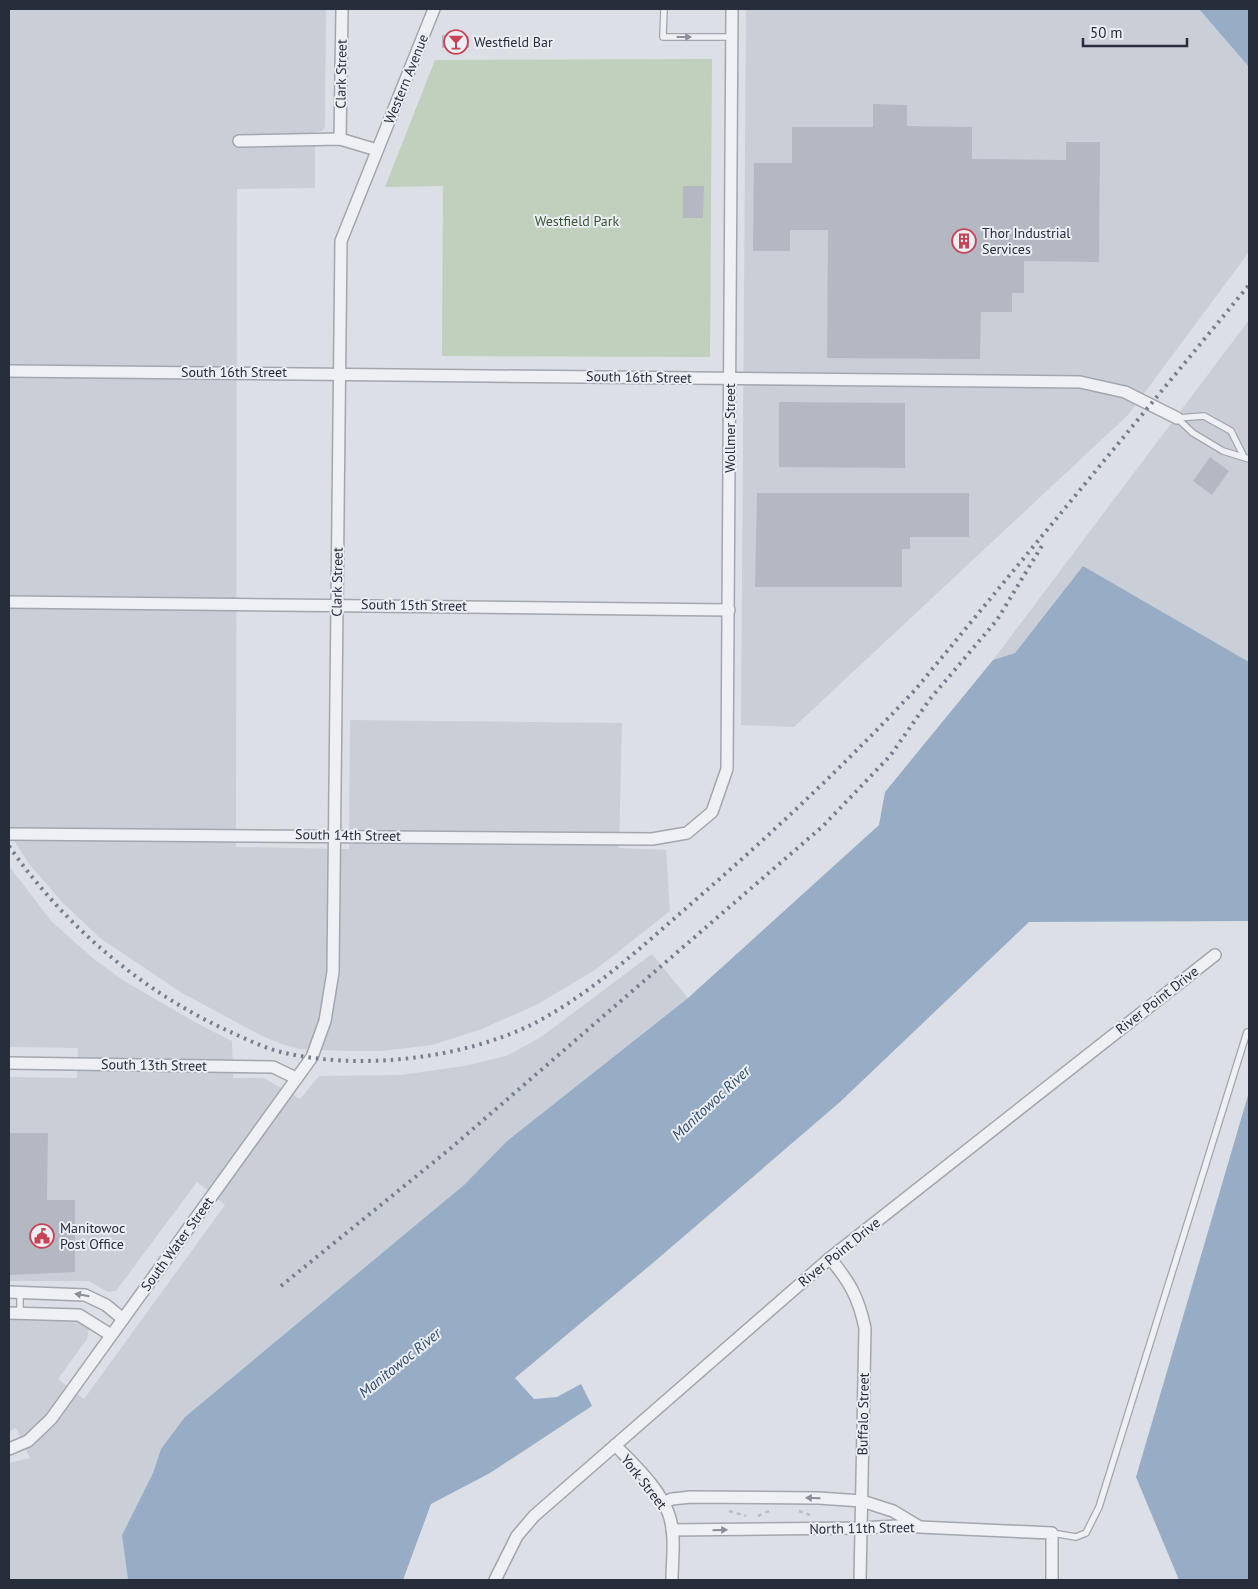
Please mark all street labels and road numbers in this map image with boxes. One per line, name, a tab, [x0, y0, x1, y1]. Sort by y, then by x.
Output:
street label: Western Avenue	[380, 32, 432, 126]
street label: Clark Street	[331, 39, 351, 109]
street label: South 16th Street	[181, 363, 287, 381]
street label: South 16th Street	[586, 367, 692, 387]
street label: Wollmer Street	[721, 383, 739, 473]
street label: Clark Street	[327, 547, 347, 617]
street label: South 15th Street	[361, 595, 467, 615]
street label: South 14th Street	[295, 825, 401, 845]
street label: River Point Drive	[1112, 962, 1202, 1038]
street label: South 13th Street	[101, 1055, 207, 1075]
street label: South Water Street	[137, 1193, 217, 1295]
street label: River Point Drive	[794, 1213, 884, 1291]
street label: Buffalo Street	[853, 1372, 873, 1455]
street label: York Street	[617, 1451, 671, 1513]
street label: North 11th Street	[809, 1518, 915, 1538]

